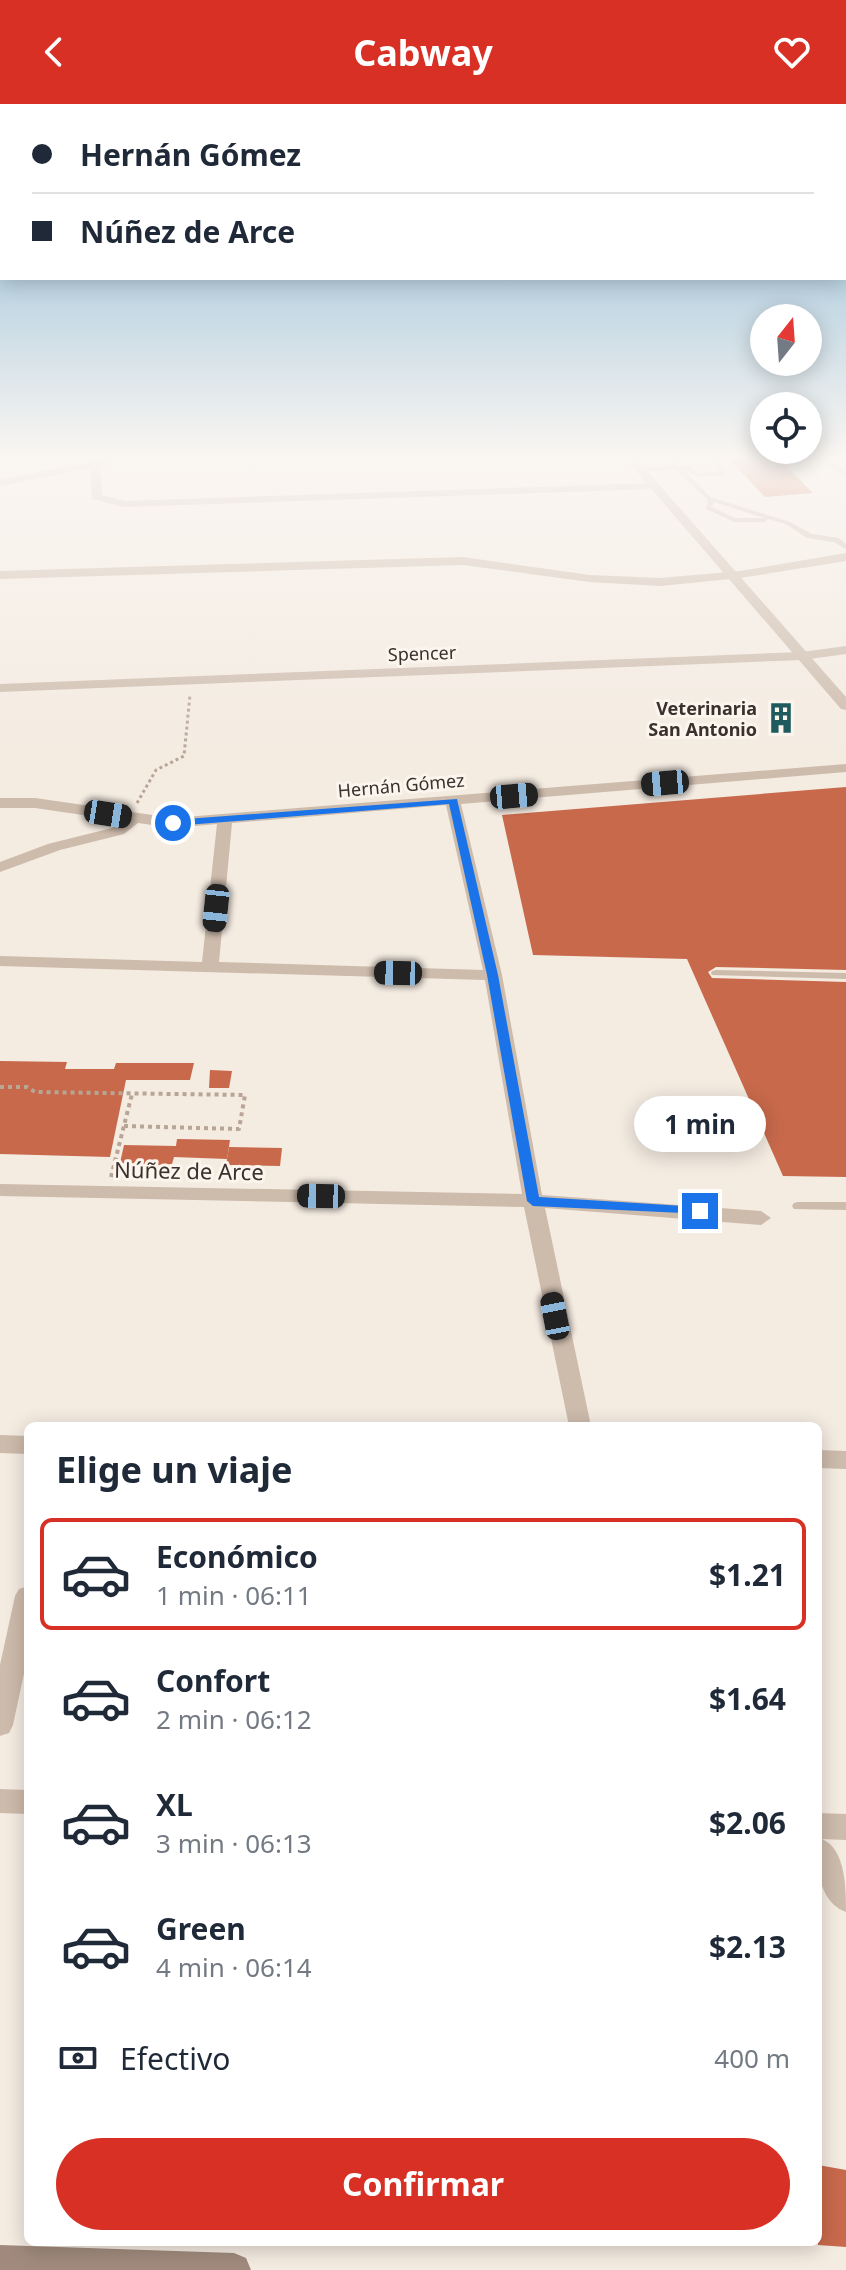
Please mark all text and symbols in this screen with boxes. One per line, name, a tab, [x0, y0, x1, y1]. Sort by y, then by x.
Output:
text: Cabway	[353, 28, 493, 77]
icon: back	[32, 30, 76, 74]
icon: heart	[770, 30, 814, 74]
text: Hernán Gómez	[80, 134, 301, 175]
text: Núñez de Arce	[80, 211, 295, 252]
north arrow	[750, 304, 822, 376]
map controls	[750, 304, 822, 464]
button: locate	[750, 392, 822, 464]
street label: Spencer	[387, 640, 457, 666]
place label: Veterinaria San Antonio	[648, 696, 757, 741]
building icon: Veterinaria San Antonio	[764, 701, 798, 735]
street label: Hernán Gómez	[337, 768, 465, 802]
car	[640, 769, 690, 797]
car	[489, 782, 539, 810]
car	[82, 798, 134, 830]
route start	[155, 805, 191, 841]
car	[202, 883, 230, 933]
car	[374, 961, 422, 985]
callout: 1 min	[634, 1095, 766, 1151]
text: 1 min	[664, 1106, 736, 1142]
street label: Núñez de Arce	[114, 1154, 264, 1186]
car	[297, 1184, 345, 1208]
route end	[682, 1193, 718, 1229]
car	[539, 1290, 571, 1342]
text: Elige un viaje	[56, 1445, 293, 1494]
text: Económico	[156, 1536, 318, 1577]
icon: car	[60, 1538, 132, 1610]
text: $1.21	[709, 1554, 786, 1595]
text: 1 min · 06:11	[156, 1577, 312, 1613]
text: Confort	[156, 1660, 270, 1701]
icon: car	[60, 1662, 132, 1734]
text: $1.64	[709, 1678, 786, 1719]
text: 2 min · 06:12	[156, 1701, 312, 1737]
text: XL	[156, 1784, 193, 1825]
icon: car	[60, 1786, 132, 1858]
text: $2.06	[709, 1802, 786, 1843]
text: 3 min · 06:13	[156, 1825, 312, 1861]
text: Green	[156, 1908, 246, 1949]
icon: car	[60, 1910, 132, 1982]
text: $2.13	[709, 1926, 786, 1967]
text: 4 min · 06:14	[156, 1949, 312, 1985]
icon: cash	[56, 2036, 100, 2080]
text: Efectivo	[120, 2038, 230, 2079]
text: 400 m	[714, 2040, 790, 2076]
button: Confirmar	[56, 2138, 790, 2230]

